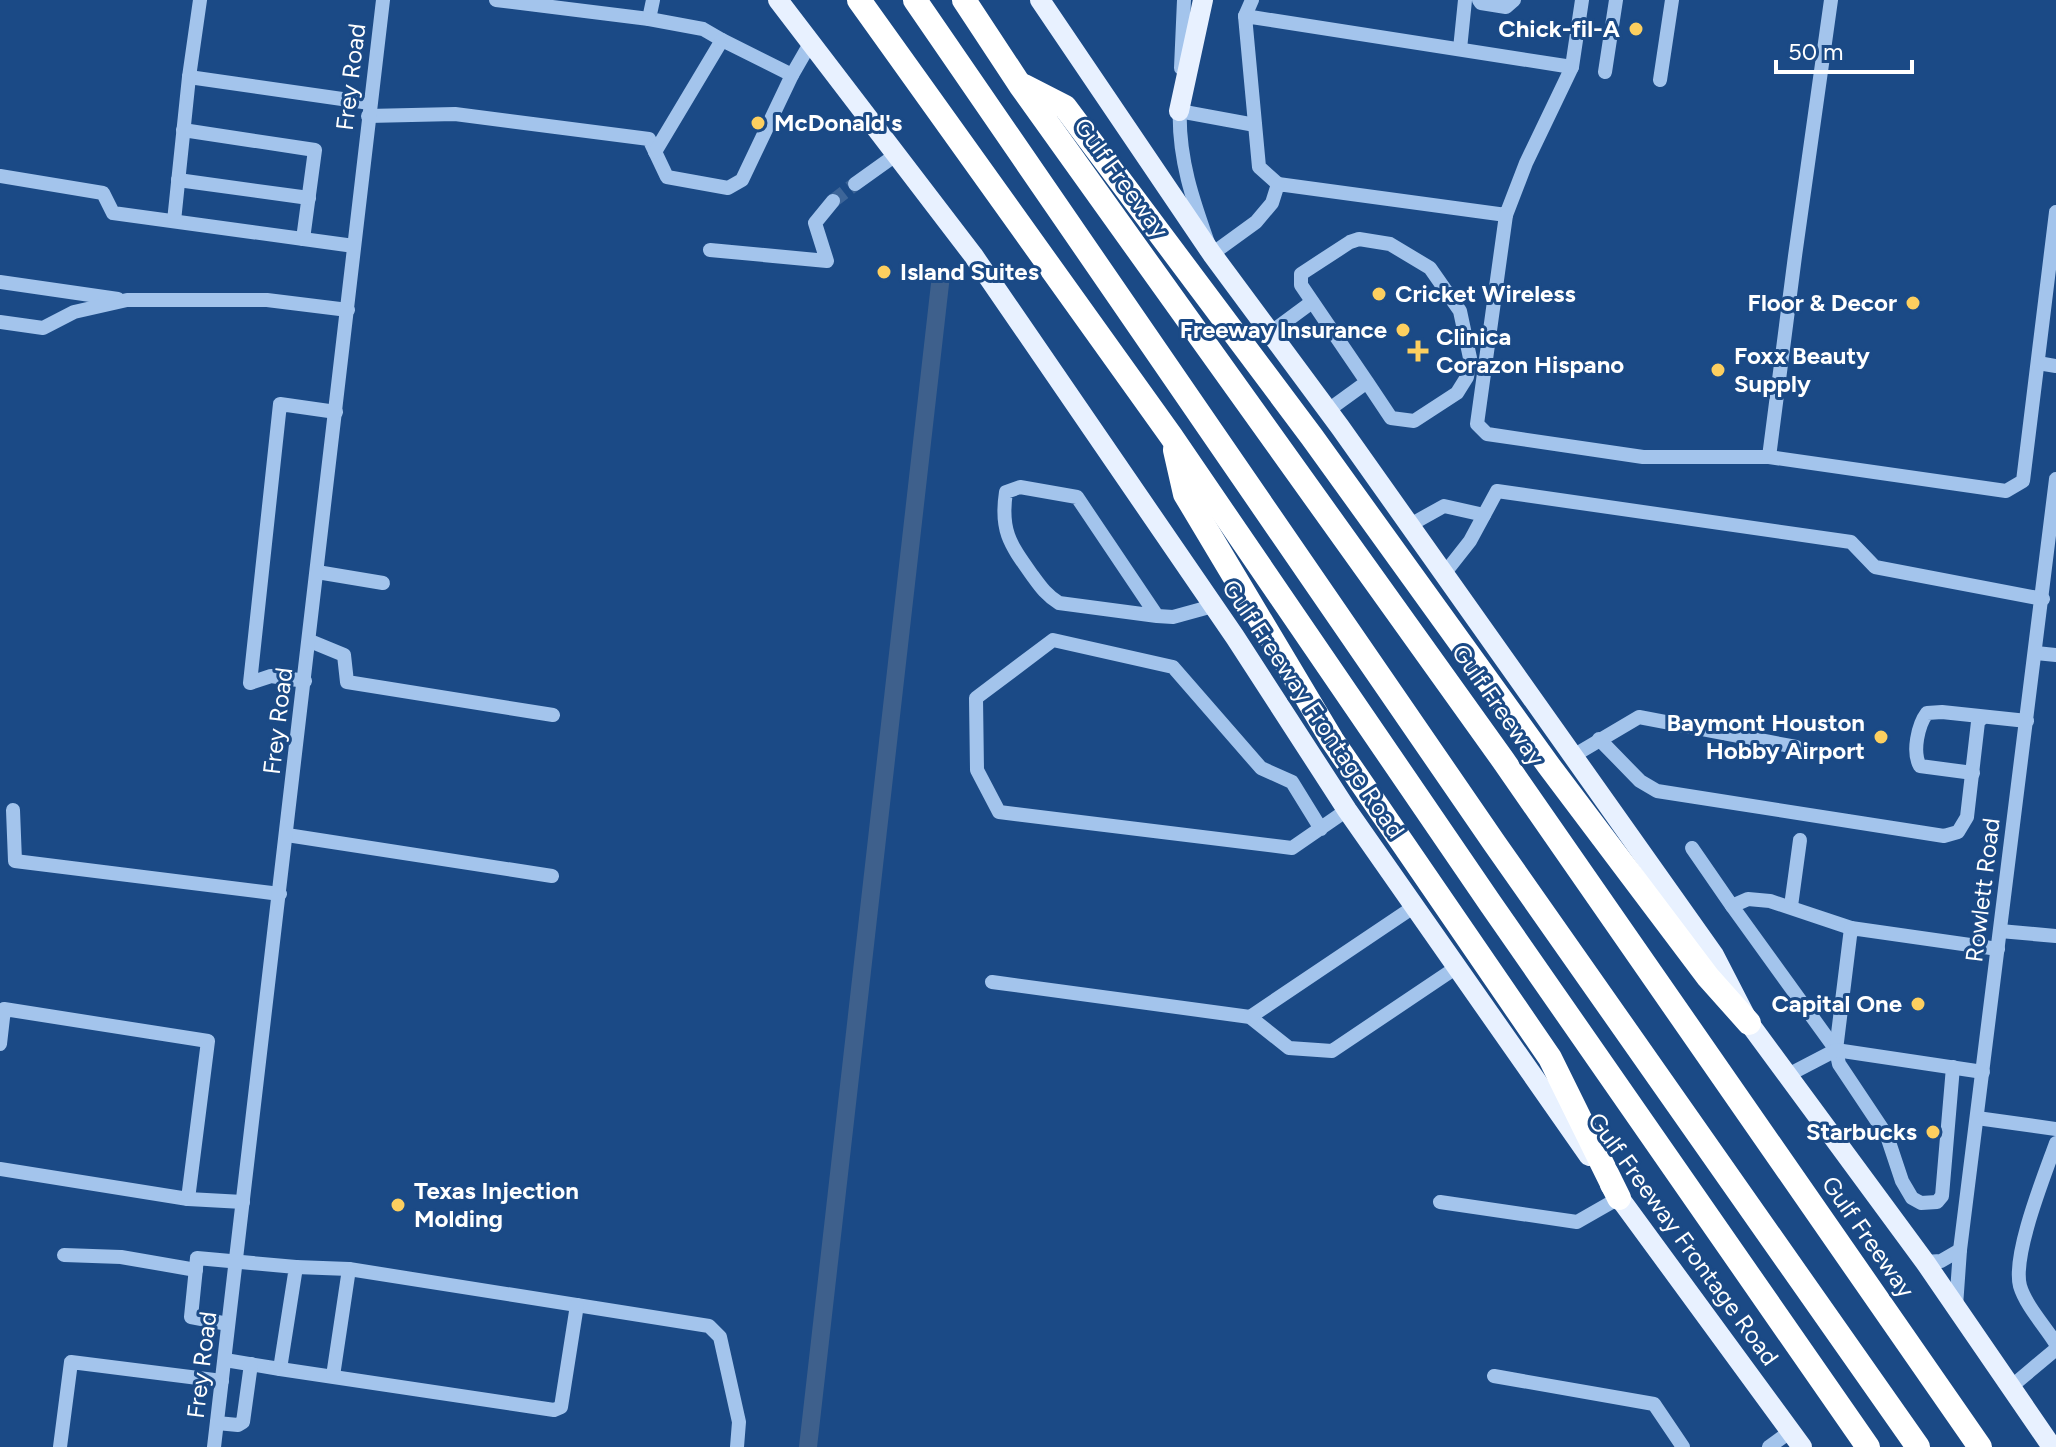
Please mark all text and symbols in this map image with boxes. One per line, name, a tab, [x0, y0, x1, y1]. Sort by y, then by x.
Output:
place label: Chick-fil-A	[1498, 14, 1620, 43]
marker: Chick-fil-A	[1627, 20, 1645, 38]
street label: Frey Road	[330, 22, 371, 132]
scale bar	[1776, 24, 1912, 74]
text: 50 m	[1788, 37, 1844, 66]
place label: McDonald's	[774, 108, 902, 137]
street label: Gulf Freeway	[1068, 112, 1175, 244]
marker: McDonald's	[749, 114, 767, 132]
place label: Island Suites	[900, 257, 1039, 286]
marker: Island Suites	[875, 263, 893, 281]
place label: Cricket Wireless	[1395, 279, 1576, 308]
marker: Cricket Wireless	[1370, 285, 1388, 303]
place label: Floor & Decor	[1748, 288, 1897, 317]
marker: Floor & Decor	[1904, 294, 1922, 312]
place label: Freeway Insurance	[1180, 315, 1387, 344]
marker: Freeway Insurance	[1394, 321, 1412, 339]
place label: Clinica Corazon Hispano	[1436, 322, 1624, 379]
marker: Clinica Corazon Hispano	[1407, 340, 1429, 362]
place label: Foxx Beauty Supply	[1734, 341, 1870, 398]
marker: Foxx Beauty Supply	[1709, 361, 1727, 379]
street label: Gulf Freeway Frontage Road	[1216, 574, 1411, 843]
street label: Gulf Freeway	[1446, 638, 1551, 771]
street label: Frey Road	[257, 666, 298, 776]
place label: Baymont Houston Hobby Airport	[1666, 708, 1865, 765]
marker: Baymont Houston Hobby Airport	[1872, 728, 1890, 746]
street label: Rowlett Road	[1959, 816, 2006, 964]
place label: Capital One	[1771, 989, 1902, 1018]
marker: Capital One	[1909, 995, 1927, 1013]
street label: Gulf Freeway Frontage Road	[1582, 1107, 1785, 1371]
place label: Starbucks	[1806, 1117, 1917, 1146]
marker: Starbucks	[1924, 1123, 1942, 1141]
street label: Gulf Freeway	[1816, 1170, 1921, 1303]
place label: Texas Injection Molding	[414, 1176, 579, 1233]
marker: Texas Injection Molding	[389, 1196, 407, 1214]
street label: Frey Road	[181, 1310, 222, 1420]

